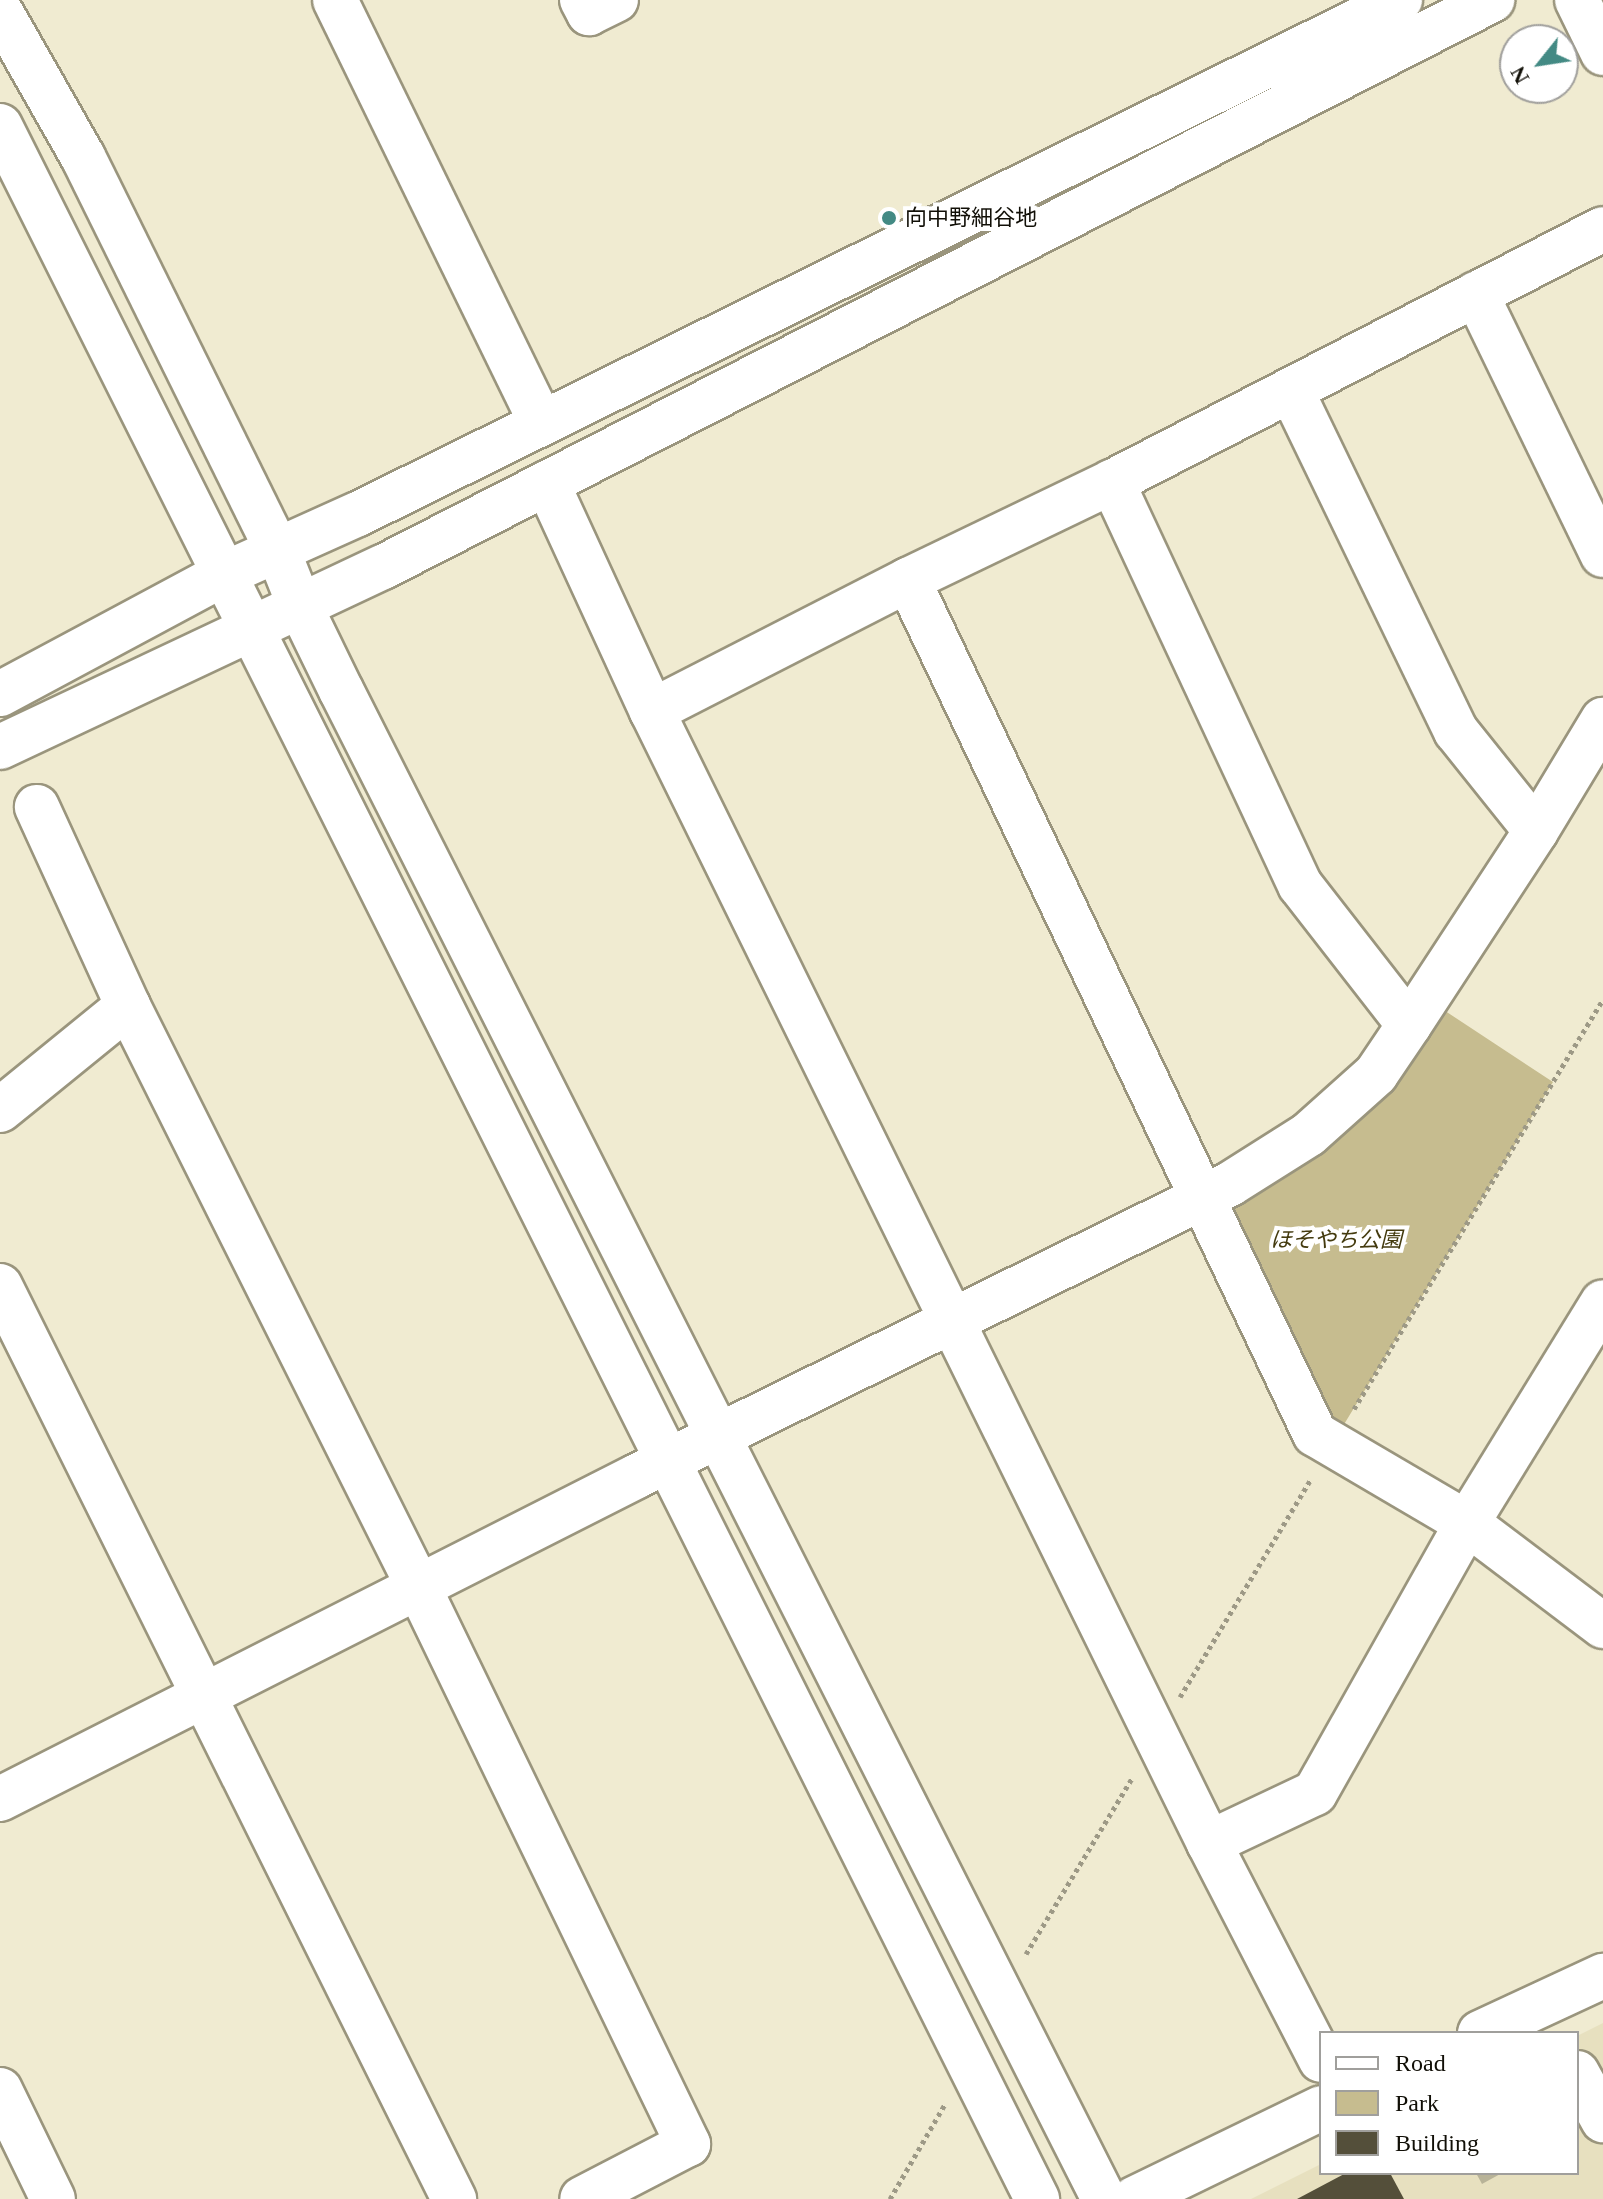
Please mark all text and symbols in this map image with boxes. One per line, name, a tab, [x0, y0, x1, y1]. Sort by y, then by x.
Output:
north arrow	[1499, 24, 1579, 104]
text: N	[1505, 62, 1534, 88]
place label: 向中野細谷地	[905, 205, 1037, 231]
marker: 向中野細谷地	[880, 209, 898, 227]
park label: ほそやち公園	[1270, 1227, 1402, 1253]
legend	[1319, 2031, 1579, 2175]
text: Road	[1395, 2050, 1446, 2076]
text: Park	[1395, 2090, 1439, 2116]
text: Building	[1395, 2130, 1479, 2156]

